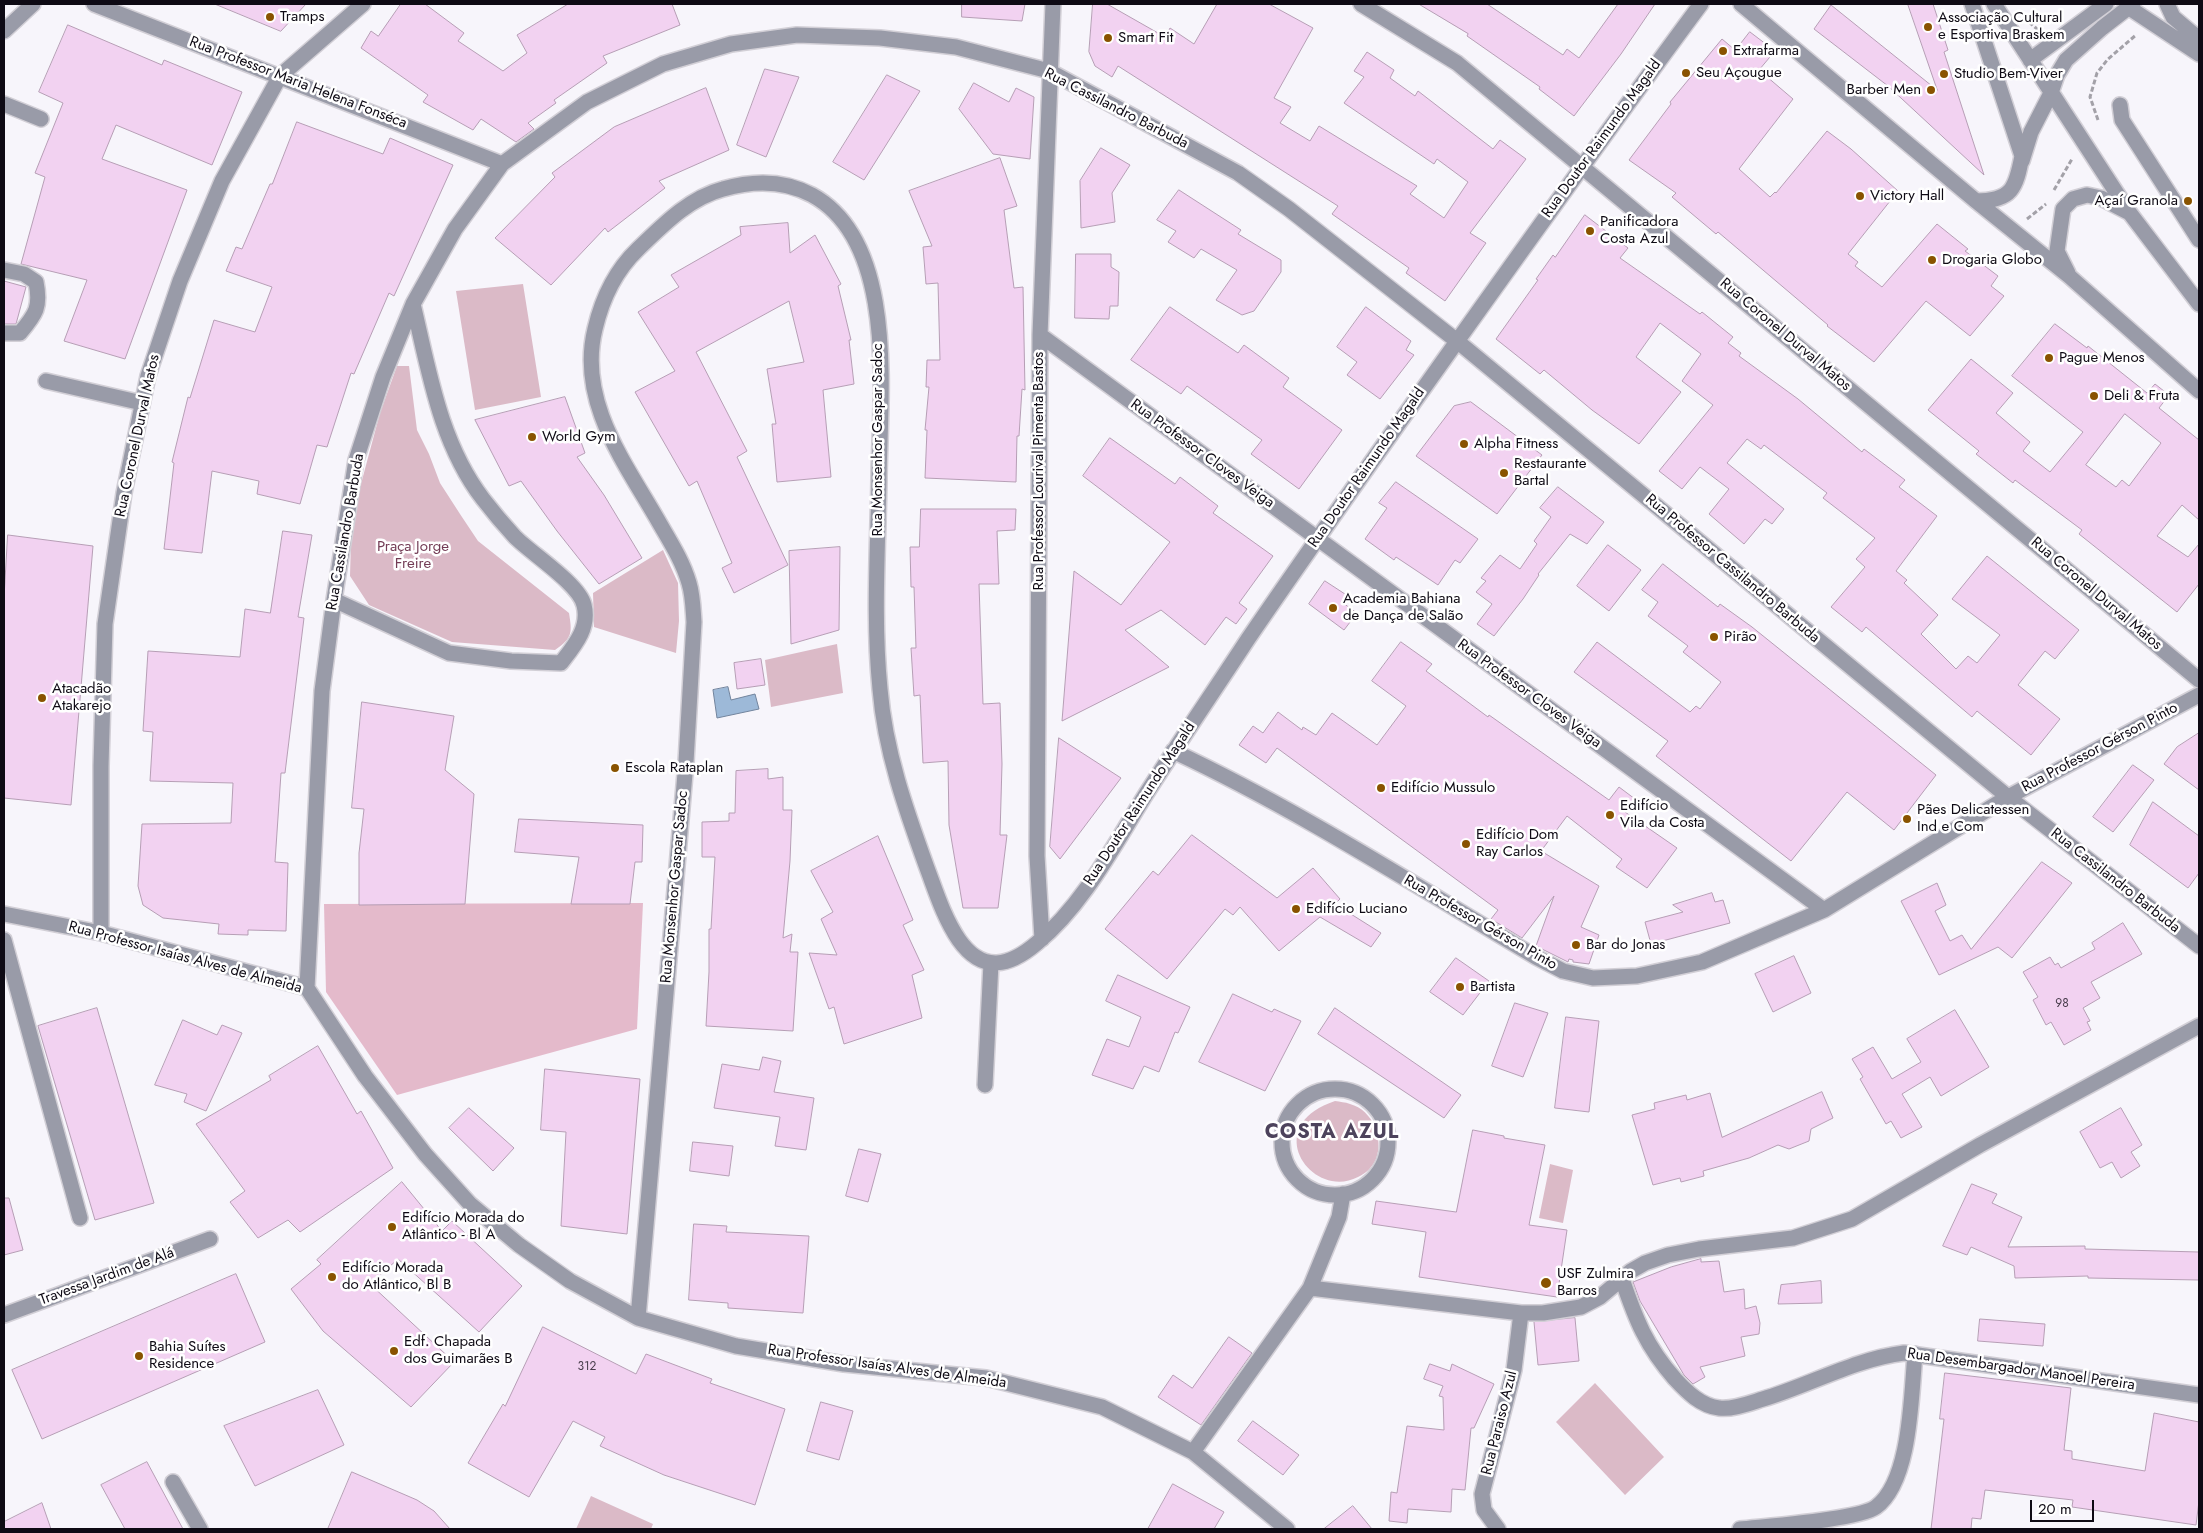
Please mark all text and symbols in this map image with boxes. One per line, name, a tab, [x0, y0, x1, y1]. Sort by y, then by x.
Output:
place label: Tramps	[280, 8, 324, 26]
place label: Associação Cultural e Esportiva Braskem	[1938, 9, 2065, 44]
marker: Tramps	[264, 11, 276, 23]
marker: Associação Cultural e Esportiva Braskem	[1922, 21, 1934, 33]
place label: Smart Fit	[1118, 29, 1173, 47]
marker: Smart Fit	[1102, 32, 1114, 44]
street label: Rua Professor Maria Helena Fonséca	[187, 33, 409, 133]
place label: Extrafarma	[1733, 42, 1799, 60]
marker: Extrafarma	[1717, 45, 1729, 57]
street label: Rua Doutor Raimundo Magald	[1539, 56, 1665, 222]
place label: Seu Açougue	[1696, 64, 1782, 82]
street label: Rua Cassilandro Barbuda	[1041, 65, 1191, 153]
place label: Studio Bem-Viver	[1954, 65, 2063, 83]
marker: Seu Açougue	[1680, 67, 1692, 79]
marker: Studio Bem-Viver	[1938, 68, 1950, 80]
place label: Barber Men	[1847, 81, 1921, 99]
marker: Barber Men	[1925, 84, 1937, 96]
place label: Victory Hall	[1870, 187, 1944, 205]
marker: Victory Hall	[1854, 190, 1866, 202]
place label: Açaí Granola	[2095, 192, 2178, 210]
marker: Açaí Granola	[2182, 195, 2194, 207]
place label: Panificadora Costa Azul	[1600, 213, 1678, 248]
marker: Panificadora Costa Azul	[1584, 225, 1596, 237]
place label: Drogaria Globo	[1942, 251, 2042, 269]
marker: Drogaria Globo	[1926, 254, 1938, 266]
street label: Rua Coronel Durval Matos	[1716, 275, 1854, 395]
street label: Rua Monsenhor Gaspar Sadoc	[869, 343, 887, 537]
place label: Pague Menos	[2059, 349, 2145, 367]
street label: Rua Professor Lourival Pimenta Bastos	[1030, 352, 1048, 590]
marker: Pague Menos	[2043, 352, 2055, 364]
street label: Rua Coronel Durval Matos	[112, 353, 164, 519]
street label: Rua Doutor Raimundo Magald	[1305, 385, 1429, 551]
place label: Deli & Fruta	[2104, 387, 2179, 405]
marker: Deli & Fruta	[2088, 390, 2100, 402]
street label: Rua Professor Cloves Veiga	[1127, 396, 1277, 512]
place label: World Gym	[542, 428, 616, 446]
marker: World Gym	[526, 431, 538, 443]
place label: Alpha Fitness	[1474, 435, 1558, 453]
marker: Alpha Fitness	[1458, 438, 1470, 450]
street label: Rua Cassilandro Barbuda	[323, 452, 369, 612]
place label: Restaurante Bartal	[1514, 455, 1586, 490]
marker: Restaurante Bartal	[1498, 467, 1510, 479]
street label: Rua Professor Cassilandro Barbuda	[1641, 491, 1823, 647]
street label: Rua Coronel Durval Matos	[2027, 534, 2165, 654]
park label: Praça Jorge Freire	[377, 538, 449, 573]
place label: Academia Bahiana de Dança de Salão	[1343, 590, 1463, 625]
marker: Academia Bahiana de Dança de Salão	[1327, 602, 1339, 614]
place label: Pirão	[1724, 628, 1757, 646]
marker: Pirão	[1708, 631, 1720, 643]
street label: Rua Professor Cloves Veiga	[1454, 636, 1604, 752]
place label: Atacadão Atakarejo	[52, 680, 111, 715]
marker: Atacadão Atakarejo	[36, 692, 48, 704]
street label: Rua Professor Gérson Pinto	[2019, 699, 2181, 797]
street label: Rua Doutor Raimundo Magald	[1080, 719, 1200, 889]
place label: Escola Rataplan	[625, 759, 723, 777]
marker: Escola Rataplan	[609, 762, 621, 774]
place label: Edifício Mussulo	[1391, 779, 1495, 797]
marker: Edifício Mussulo	[1375, 782, 1387, 794]
street label: Rua Monsenhor Gaspar Sadoc	[658, 790, 692, 984]
place label: Edifício Vila da Costa	[1620, 797, 1705, 832]
place label: Pães Delicatessen Ind e Com	[1917, 801, 2029, 836]
marker: Edifício Vila da Costa	[1604, 809, 1616, 821]
marker: Pães Delicatessen Ind e Com	[1901, 813, 1913, 825]
street label: Rua Cassilandro Barbuda	[2047, 825, 2183, 937]
place label: Edifício Dom Ray Carlos	[1476, 826, 1559, 861]
marker: Edifício Dom Ray Carlos	[1460, 838, 1472, 850]
street label: Rua Professor Gérson Pinto	[1400, 872, 1560, 974]
place label: Edifício Luciano	[1306, 900, 1407, 918]
marker: Edifício Luciano	[1290, 903, 1302, 915]
street label: Rua Professor Isaías Alves de Almeida	[66, 918, 304, 998]
place label: Bar do Jonas	[1586, 936, 1665, 954]
marker: Bar do Jonas	[1570, 939, 1582, 951]
place label: Bartista	[1470, 978, 1515, 996]
marker: Bartista	[1454, 981, 1466, 993]
house number: 98	[2055, 997, 2069, 1011]
district label: COSTA AZUL	[1263, 1121, 1401, 1145]
place label: Edifício Morada do Atlântico - Bl A	[402, 1209, 524, 1244]
marker: Edifício Morada do Atlântico - Bl A	[386, 1221, 398, 1233]
street label: Travessa Jardim de Alá	[37, 1244, 177, 1310]
place label: Edifício Morada do Atlântico, Bl B	[342, 1259, 451, 1294]
place label: USF Zulmira Barros	[1557, 1265, 1634, 1300]
marker: Edifício Morada do Atlântico, Bl B	[326, 1271, 338, 1283]
marker: USF Zulmira Barros	[1539, 1276, 1553, 1290]
place label: Edf. Chapada dos Guimarães B	[404, 1333, 513, 1368]
place label: Bahia Suítes Residence	[149, 1338, 225, 1373]
street label: Rua Professor Isaías Alves de Almeida	[767, 1341, 1007, 1393]
marker: Edf. Chapada dos Guimarães B	[388, 1345, 400, 1357]
street label: Rua Desembargador Manoel Pereira	[1906, 1345, 2136, 1395]
marker: Bahia Suítes Residence	[133, 1350, 145, 1362]
house number: 312	[578, 1360, 596, 1374]
street label: Rua Paraiso Azul	[1478, 1369, 1522, 1477]
scale bar	[2033, 1490, 2097, 1522]
text: 20 m	[2038, 1498, 2072, 1520]

